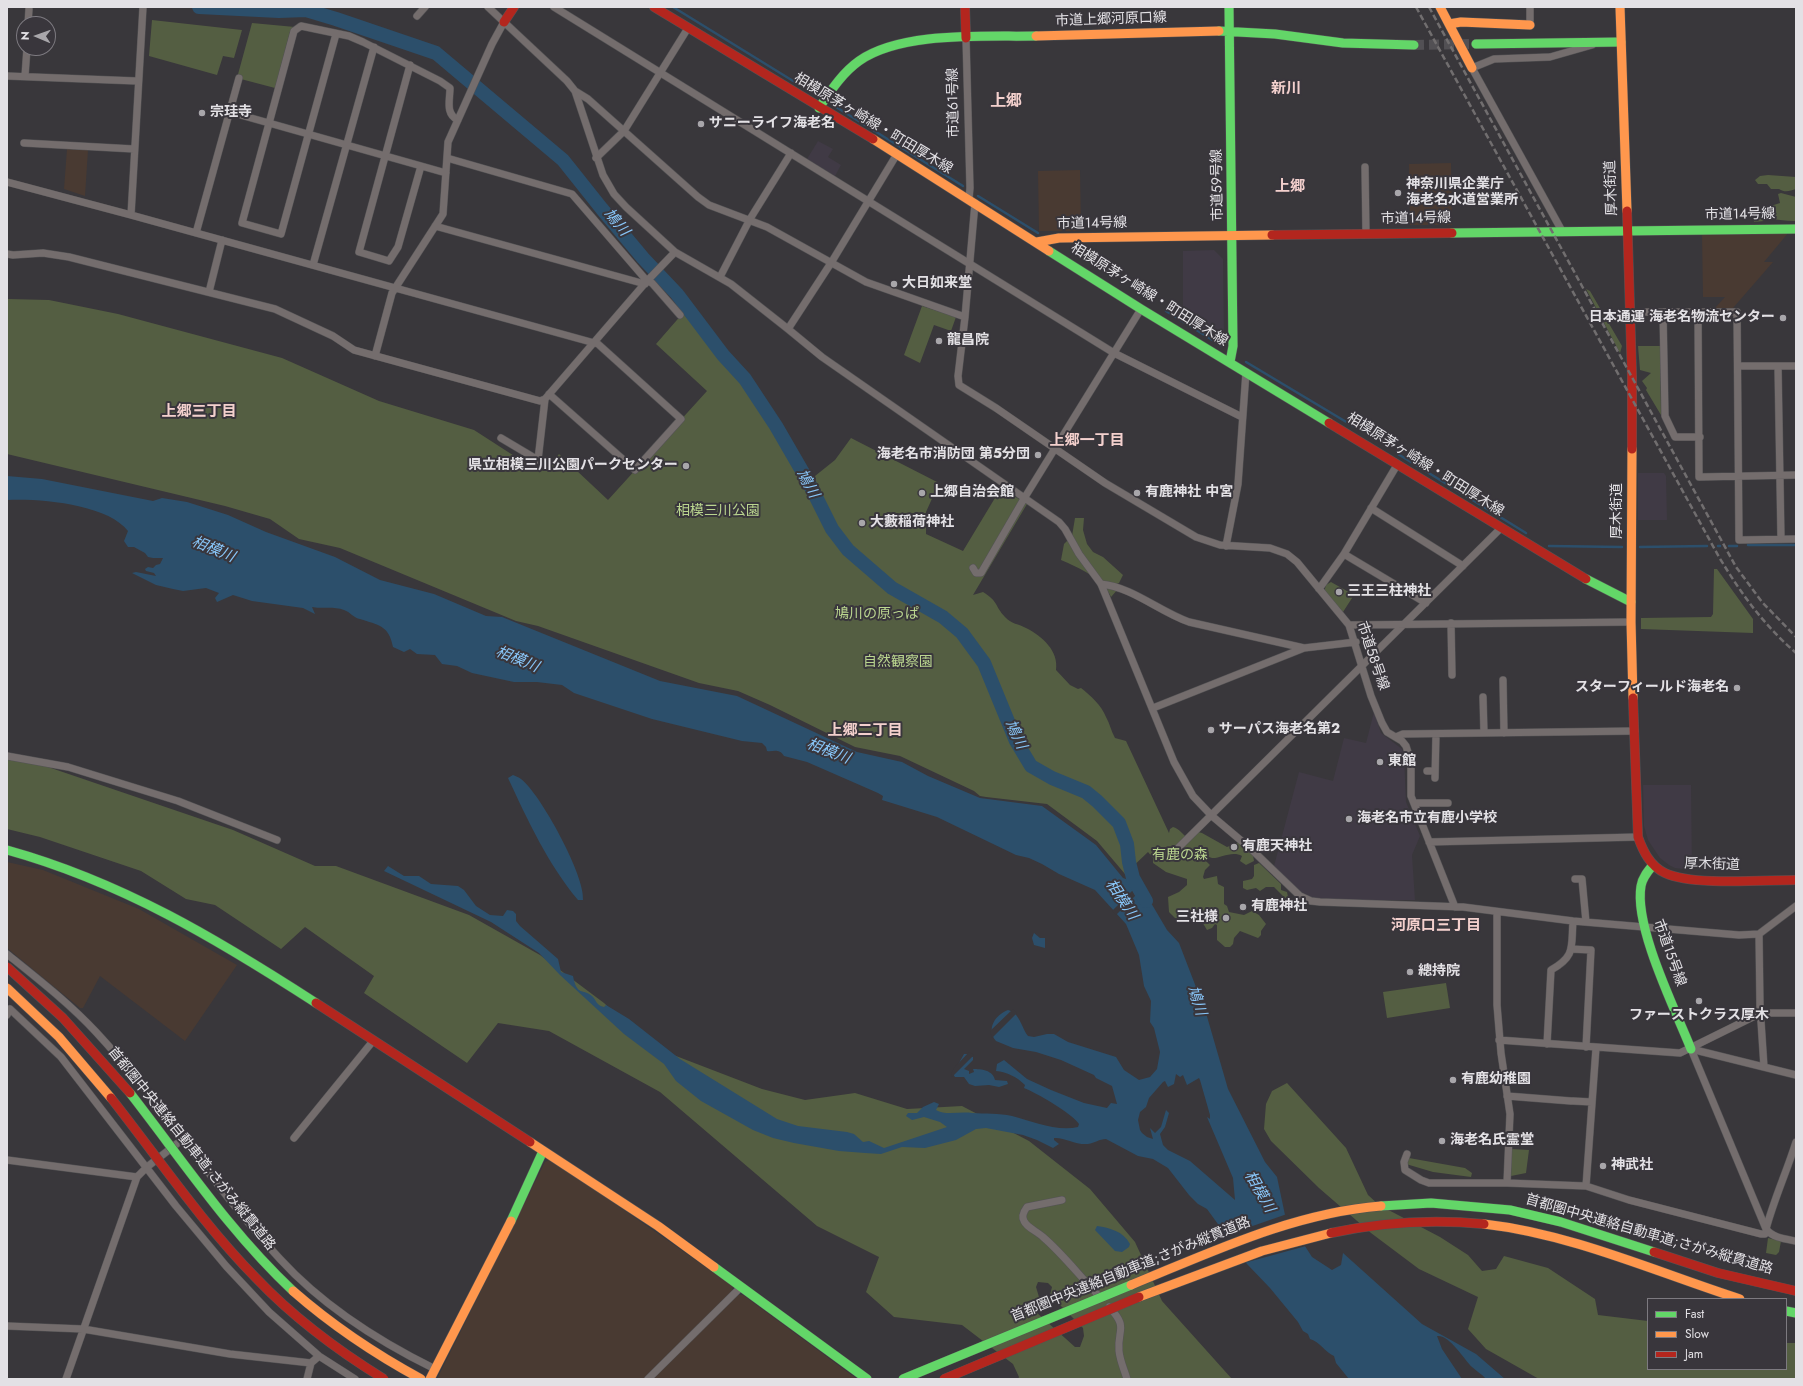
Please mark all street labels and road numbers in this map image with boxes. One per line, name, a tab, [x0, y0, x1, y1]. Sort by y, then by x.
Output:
street label: 市道上郷河原口線	[1055, 10, 1167, 30]
street label: 市道61号線	[945, 68, 963, 138]
street label: 相模原茅ヶ崎線・町田厚木線	[791, 70, 955, 178]
street label: 市道59号線	[1209, 149, 1227, 221]
street label: 厚木街道	[1603, 160, 1621, 216]
street label: 市道14号線	[1705, 206, 1775, 224]
street label: 市道14号線	[1381, 210, 1451, 228]
street label: 市道14号線	[1057, 215, 1127, 233]
street label: 相模原茅ヶ崎線・町田厚木線	[1067, 240, 1231, 350]
street label: 相模原茅ヶ崎線・町田厚木線	[1343, 410, 1507, 520]
street label: 厚木街道	[1610, 483, 1626, 539]
street label: 市道58号線	[1352, 619, 1392, 693]
street label: 厚木街道	[1684, 856, 1740, 874]
street label: 市道15号線	[1649, 917, 1689, 989]
street label: 首都圏中央連絡自動車道;さがみ縦貫道路	[104, 1044, 278, 1254]
street label: 首都圏中央連絡自動車道;さがみ縦貫道路	[1523, 1192, 1775, 1278]
street label: 首都圏中央連絡自動車道;さがみ縦貫道路	[1009, 1214, 1253, 1326]

